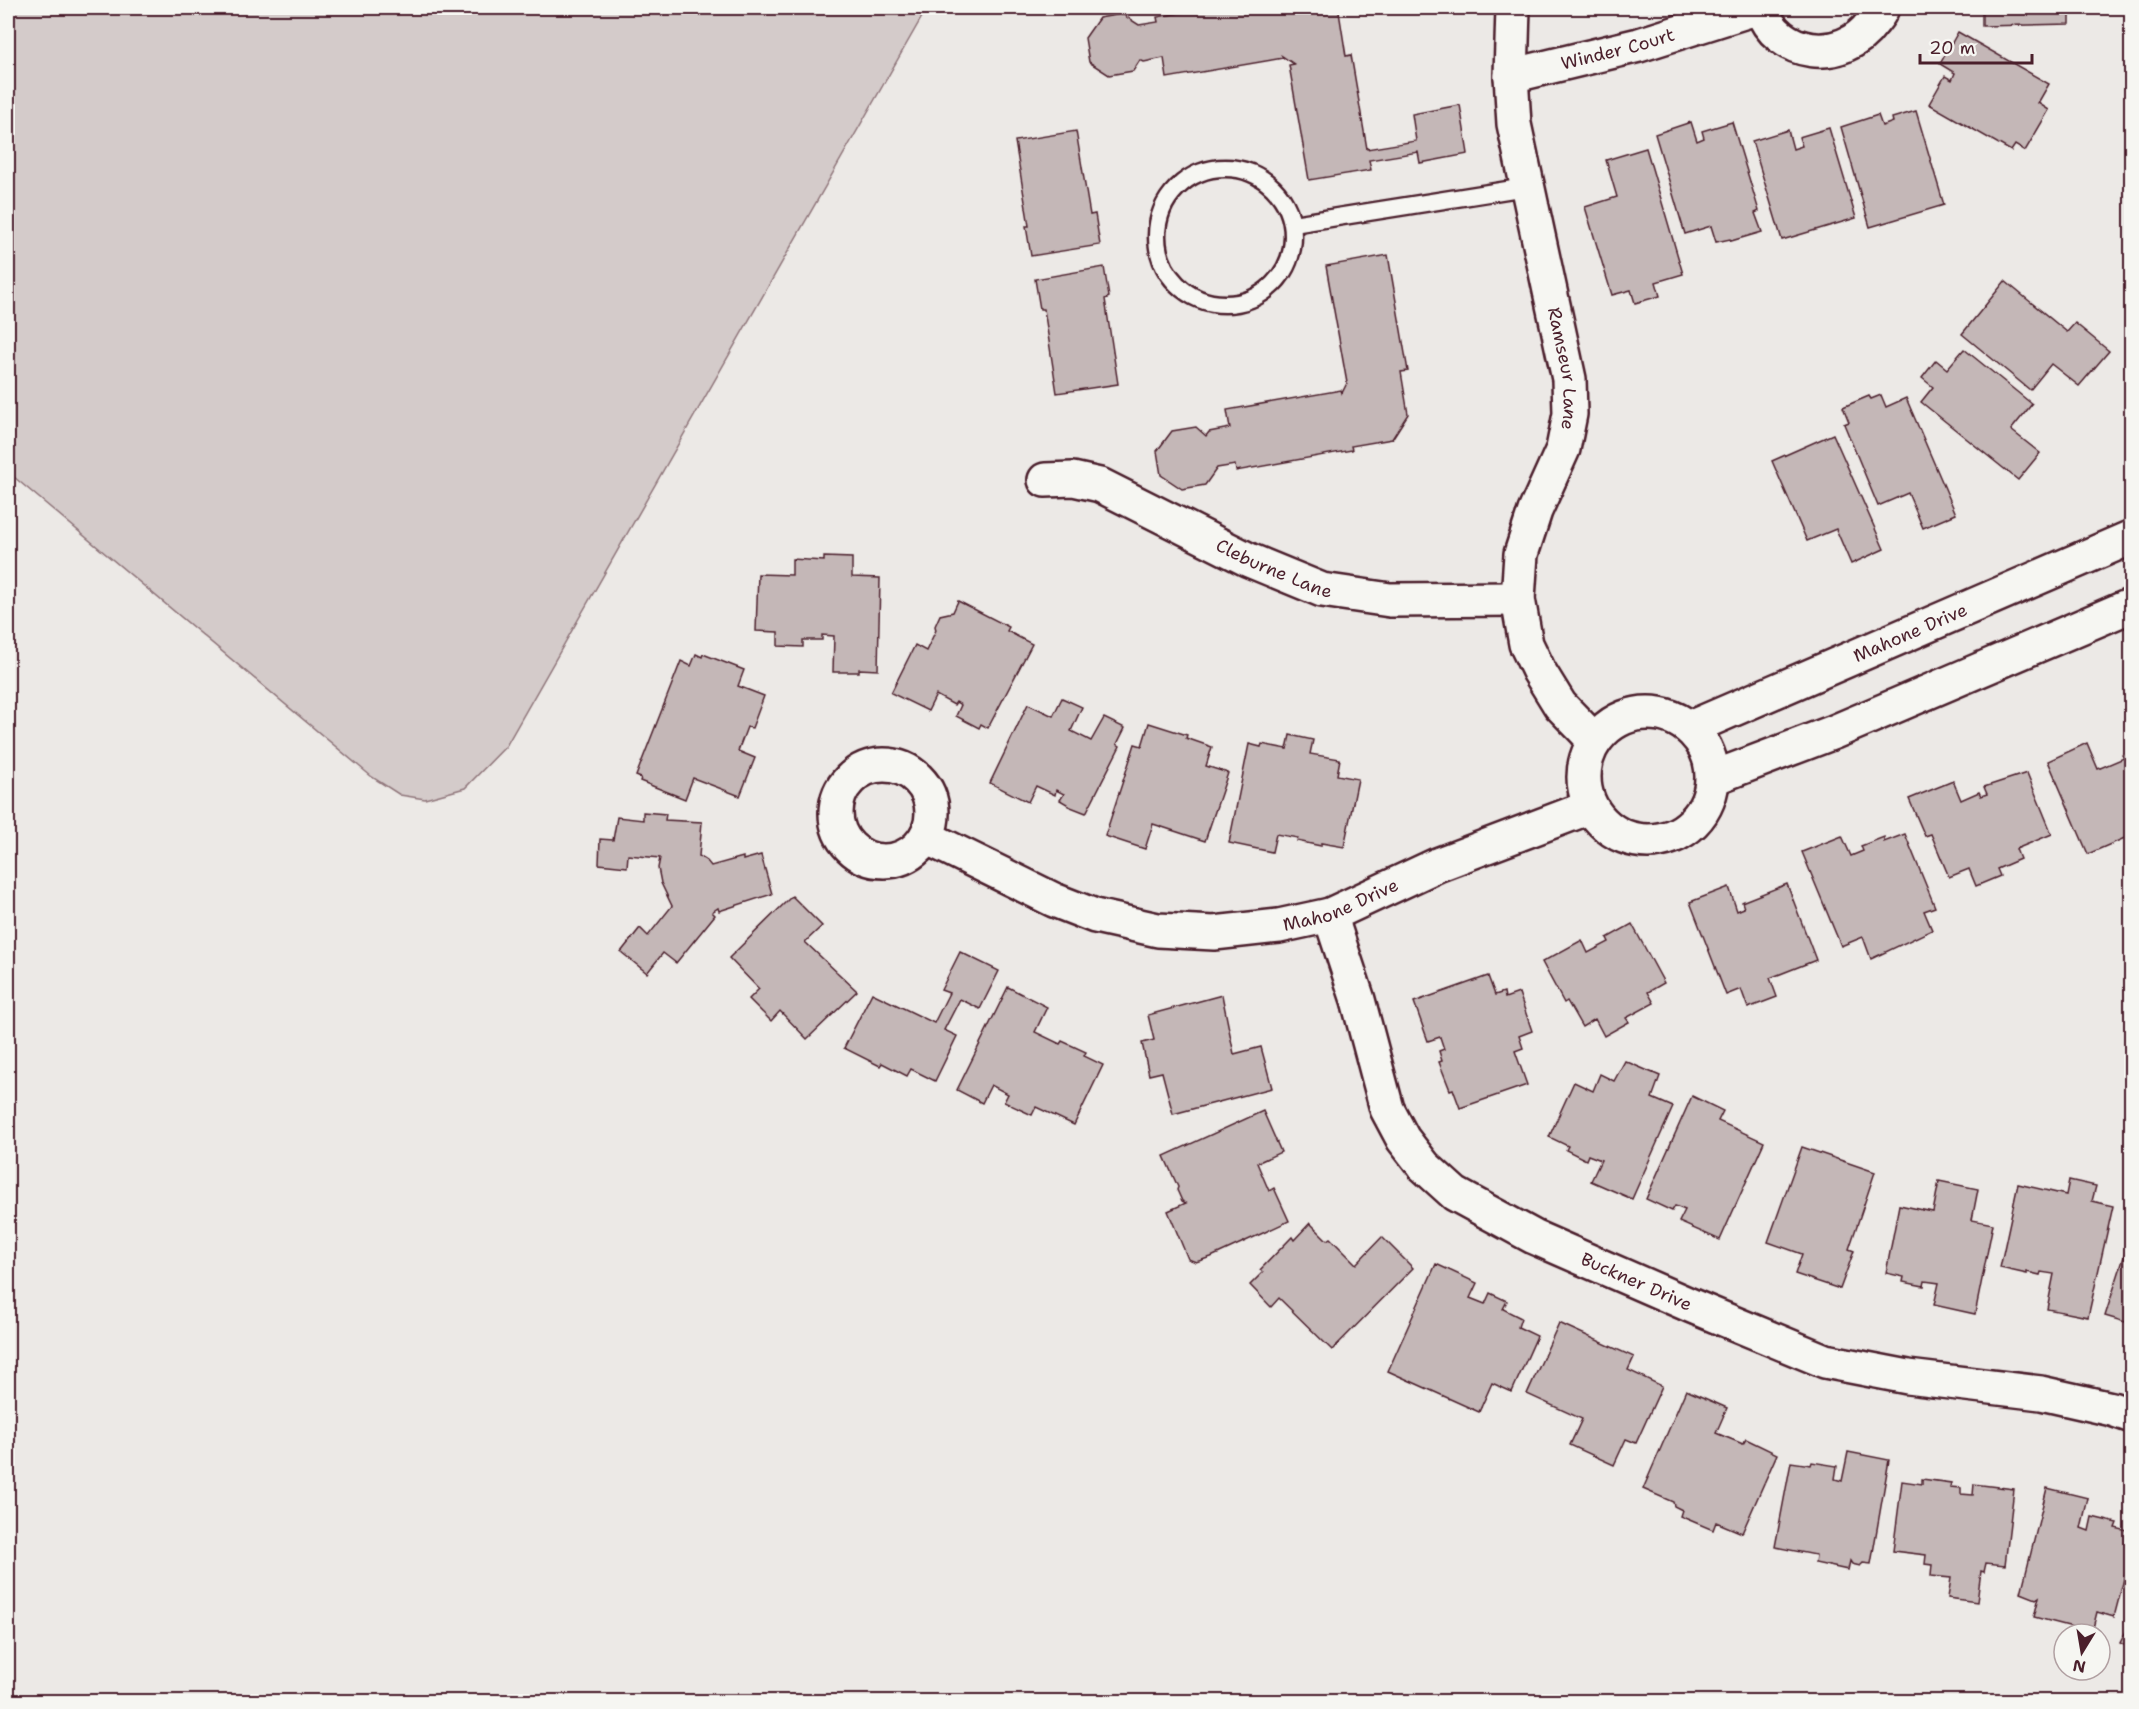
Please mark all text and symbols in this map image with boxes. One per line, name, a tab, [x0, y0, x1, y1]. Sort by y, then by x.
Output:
street label: Winder Court	[1558, 23, 1678, 75]
scale bar	[1920, 27, 2032, 65]
text: 20 m	[1929, 36, 1975, 60]
street label: Ramseur Lane	[1542, 305, 1583, 432]
street label: Cleburne Lane	[1212, 533, 1333, 603]
street label: Mahone Drive	[1850, 598, 1971, 668]
street label: Mahone Drive	[1281, 873, 1402, 937]
street label: Buckner Drive	[1577, 1247, 1696, 1317]
north arrow	[2052, 1622, 2112, 1682]
text: N	[2071, 1655, 2087, 1678]

